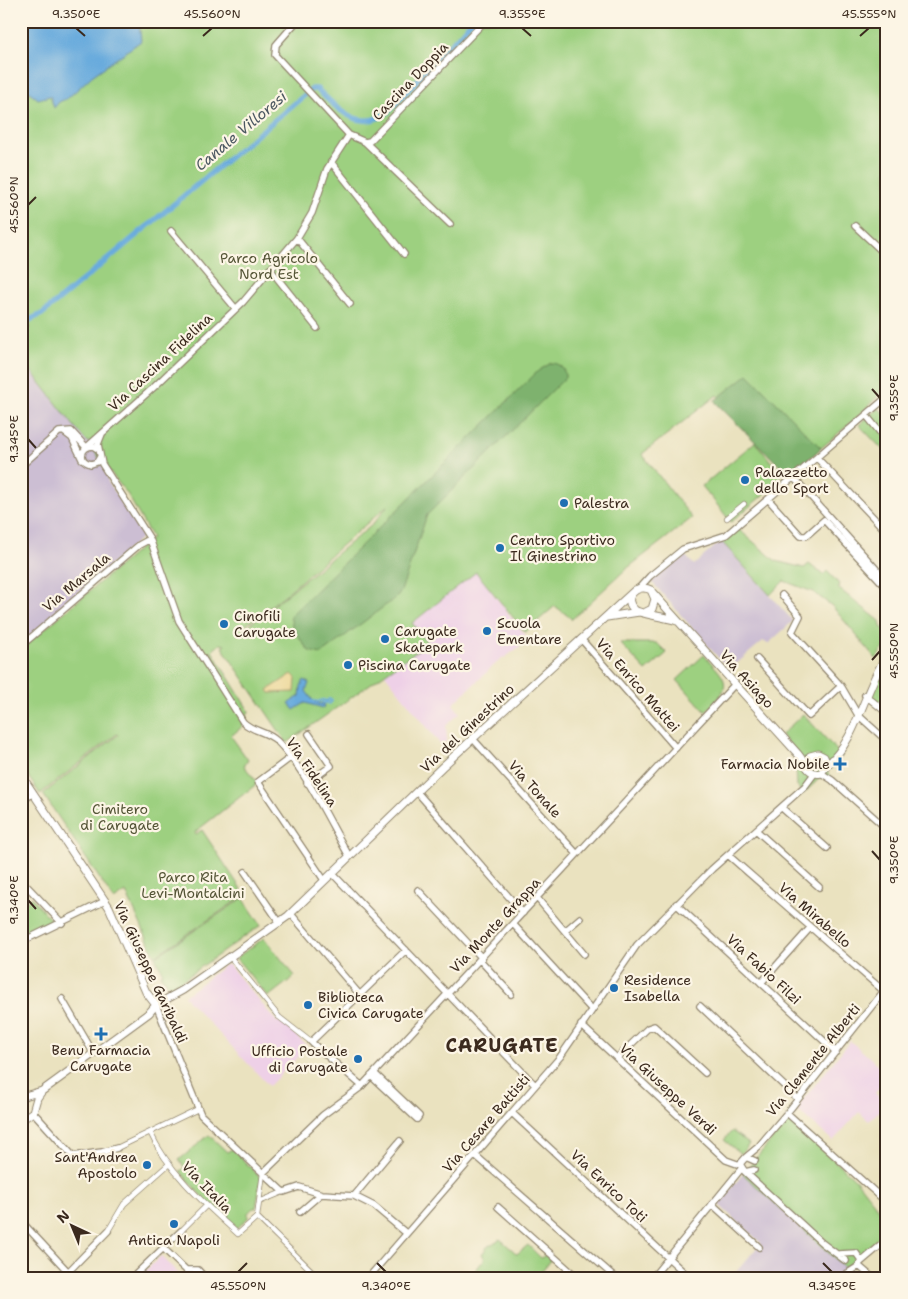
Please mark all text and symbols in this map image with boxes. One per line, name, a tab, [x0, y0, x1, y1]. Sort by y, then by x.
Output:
text: 9.350°E	[52, 6, 100, 22]
text: 45.560°N	[183, 6, 241, 22]
text: 9.355°E	[498, 6, 546, 22]
text: 45.555°N	[842, 6, 896, 22]
street label: Cascina Doppia	[368, 38, 452, 124]
water label: Canale Villoresi	[191, 86, 292, 175]
text: 45.560°N	[6, 176, 22, 234]
park label: Parco Agricolo Nord Est	[220, 249, 318, 283]
street label: Via Cascina Fidelina	[104, 309, 216, 415]
text: 9.355°E	[886, 374, 902, 422]
text: 9.345°E	[6, 415, 22, 463]
place label: Palazzetto dello Sport	[755, 463, 829, 497]
marker: Palazzetto dello Sport	[739, 474, 751, 486]
place label: Palestra	[574, 494, 629, 512]
marker: Palestra	[558, 497, 570, 509]
place label: Centro Sportivo Il Ginestrino	[510, 531, 615, 565]
marker: Centro Sportivo Il Ginestrino	[494, 542, 506, 554]
street label: Via Marsala	[38, 548, 114, 616]
place label: Cinofili Carugate	[234, 607, 296, 641]
place label: Scuola Ementare	[497, 614, 562, 648]
marker: Cinofili Carugate	[218, 618, 230, 630]
place label: Carugate Skatepark	[395, 622, 463, 656]
text: 45.550°N	[886, 623, 902, 679]
marker: Scuola Ementare	[481, 625, 493, 637]
marker: Carugate Skatepark	[379, 633, 391, 645]
street label: Via Enrico Mattei	[592, 634, 684, 736]
street label: Via Asiago	[716, 646, 778, 712]
place label: Piscina Carugate	[358, 656, 471, 674]
marker: Piscina Carugate	[342, 659, 354, 671]
street label: Via del Ginestrino	[416, 680, 518, 776]
street label: Via Fidelina	[282, 734, 342, 810]
place label: Farmacia Nobile	[721, 755, 830, 773]
street label: Via Tonale	[504, 756, 566, 822]
marker: Farmacia Nobile	[834, 758, 846, 770]
park label: Cimitero di Carugate	[80, 800, 160, 834]
text: 9.350°E	[886, 836, 902, 884]
park label: Parco Rita Levi-Montalcini	[141, 868, 245, 902]
street label: Via Monte Grappa	[446, 873, 544, 977]
text: 9.340°E	[6, 875, 22, 925]
street label: Via Mirabello	[775, 878, 855, 952]
street label: Via Giuseppe Garibaldi	[110, 898, 192, 1046]
street label: Via Fabio Filzi	[723, 930, 805, 1008]
place label: Residence Isabella	[624, 971, 691, 1005]
marker: Residence Isabella	[608, 982, 620, 994]
place label: Biblioteca Civica Carugate	[318, 988, 424, 1022]
marker: Biblioteca Civica Carugate	[302, 999, 314, 1011]
street label: Via Clemente Alberti	[762, 1000, 864, 1120]
marker: Benu Farmacia Carugate	[95, 1028, 107, 1040]
district label: CARUGATE	[445, 1033, 559, 1058]
street label: Via Giuseppe Verdi	[615, 1039, 721, 1139]
place label: Benu Farmacia Carugate	[52, 1041, 151, 1075]
place label: Ufficio Postale di Carugate	[251, 1042, 348, 1076]
marker: Ufficio Postale di Carugate	[352, 1053, 364, 1065]
street label: Via Cesare Battisti	[438, 1070, 534, 1176]
street label: Via Enrico Toti	[567, 1146, 651, 1226]
place label: Sant'Andrea Apostolo	[55, 1148, 137, 1182]
street label: Via Italia	[178, 1157, 236, 1217]
marker: Sant'Andrea Apostolo	[141, 1159, 153, 1171]
north arrow	[48, 1202, 98, 1252]
text: N	[53, 1206, 73, 1227]
marker: Antica Napoli	[168, 1218, 180, 1230]
place label: Antica Napoli	[128, 1231, 220, 1249]
text: 45.550°N	[210, 1278, 266, 1294]
text: 9.340°E	[361, 1278, 411, 1294]
text: 9.345°E	[808, 1278, 856, 1294]

